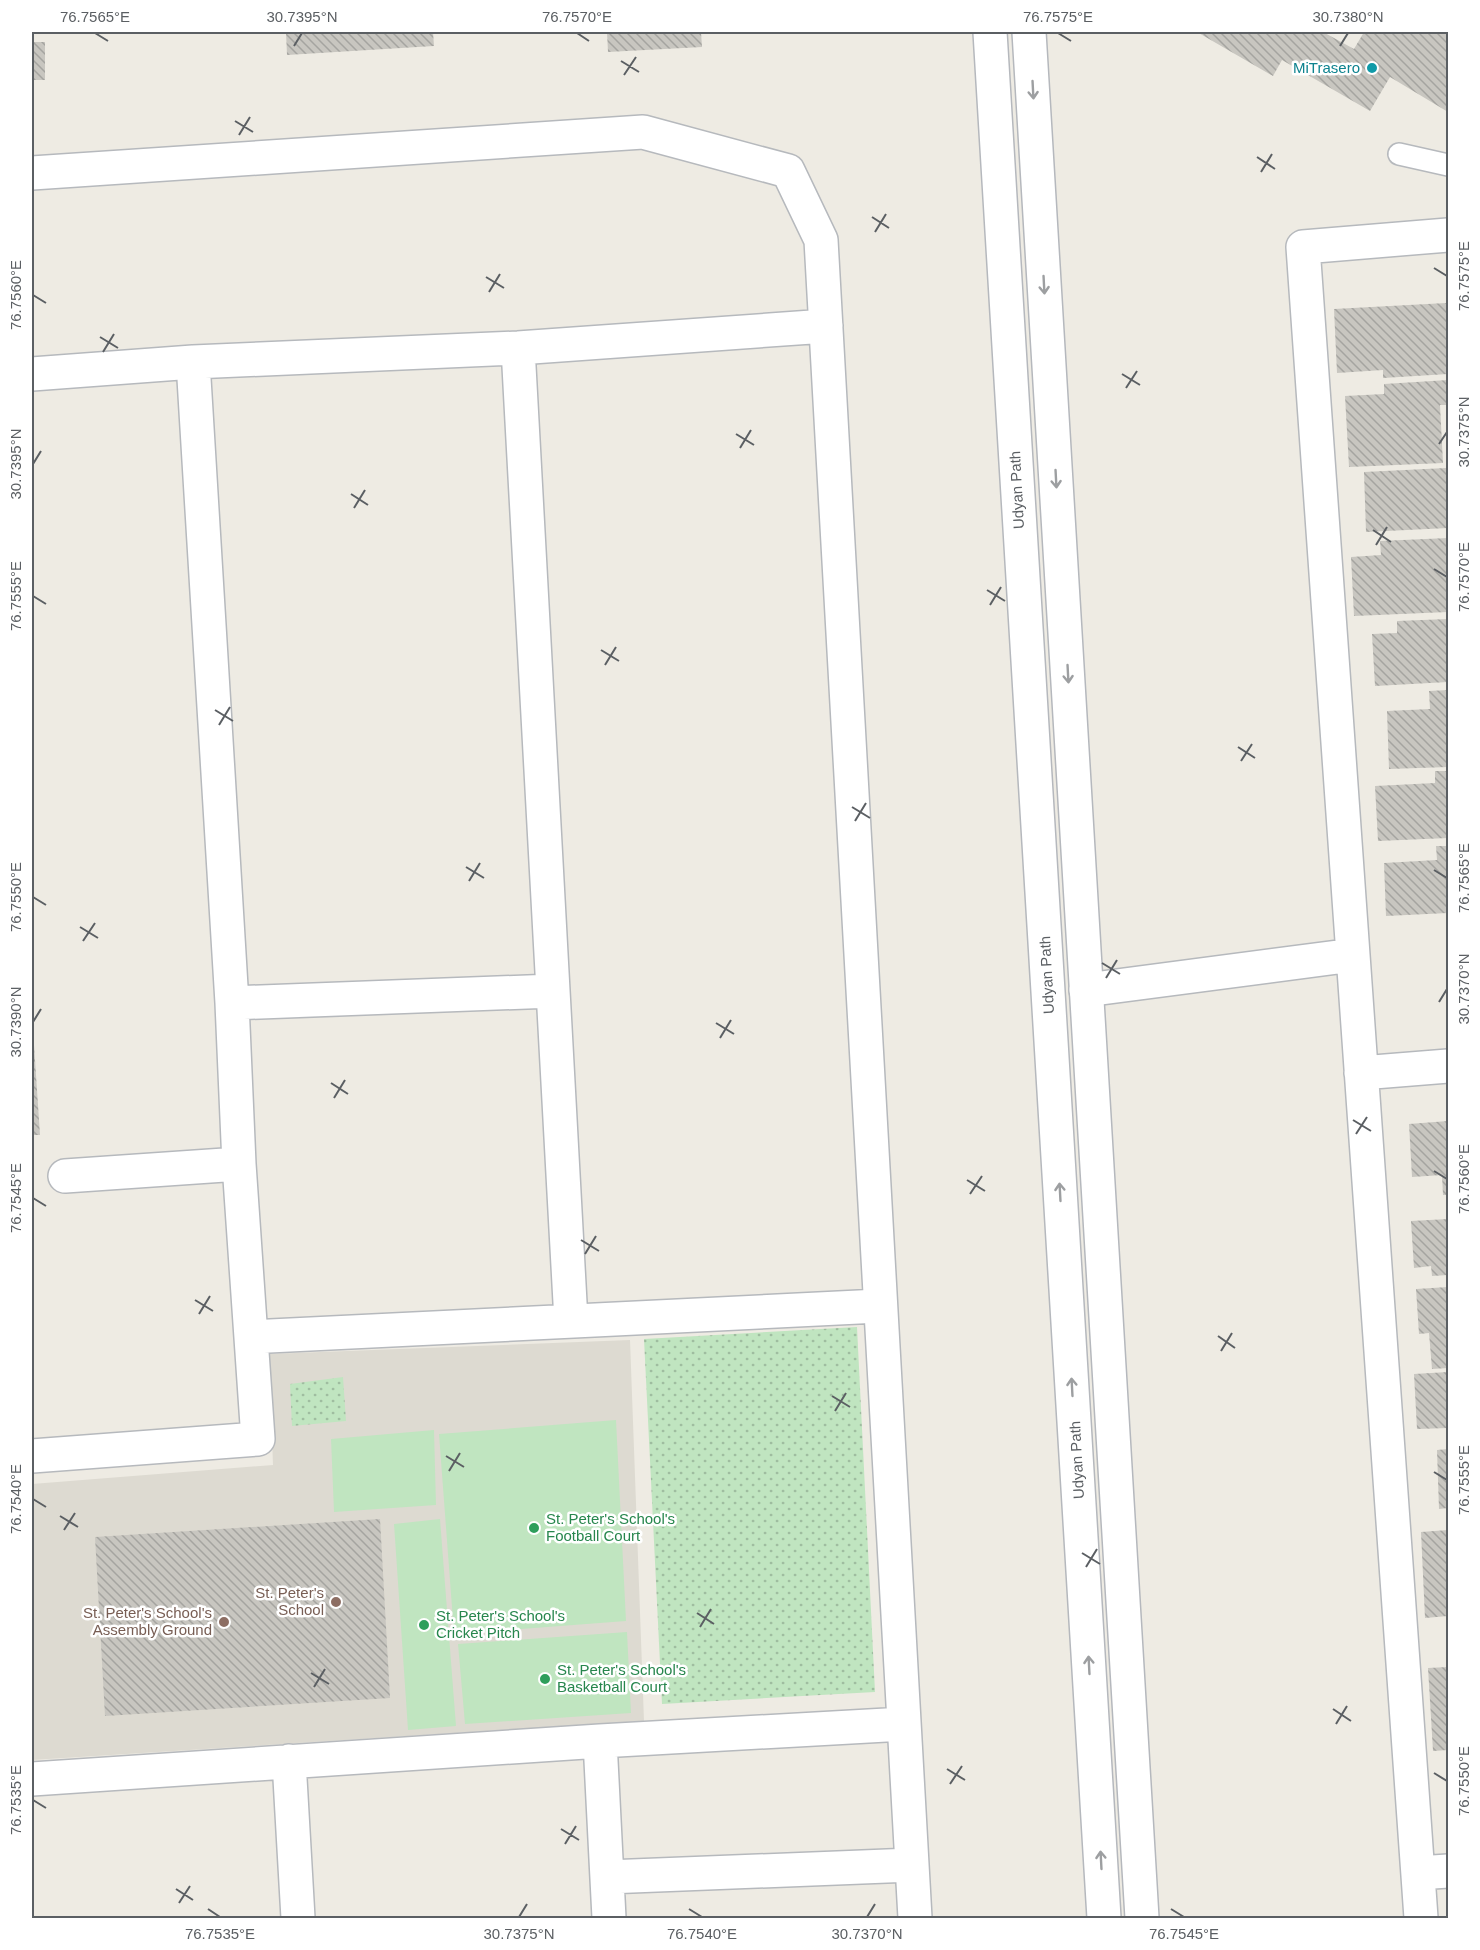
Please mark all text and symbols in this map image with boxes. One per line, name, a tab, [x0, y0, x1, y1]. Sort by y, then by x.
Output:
text: 76.7565°E	[60, 8, 130, 25]
text: 30.7395°N	[266, 8, 338, 25]
text: 76.7570°E	[542, 8, 612, 25]
text: 76.7575°E	[1023, 8, 1093, 25]
text: 30.7380°N	[1312, 8, 1384, 25]
place label: MiTrasero	[1293, 59, 1360, 76]
marker: MiTrasero	[1365, 61, 1379, 75]
one-way arrow	[1027, 79, 1038, 99]
text: 76.7575°E	[1455, 241, 1472, 311]
text: 76.7560°E	[7, 260, 24, 330]
one-way arrow	[1039, 274, 1050, 294]
text: 30.7375°N	[1455, 396, 1472, 468]
text: 30.7395°N	[7, 428, 24, 500]
street label: Udyan Path	[1006, 450, 1027, 530]
one-way arrow	[1050, 469, 1061, 489]
text: 76.7570°E	[1455, 542, 1472, 612]
text: 76.7555°E	[7, 561, 24, 631]
one-way arrow	[1062, 663, 1073, 683]
text: 76.7565°E	[1455, 843, 1472, 913]
text: 76.7550°E	[7, 862, 24, 932]
street label: Udyan Path	[1036, 935, 1057, 1015]
text: 30.7370°N	[1455, 953, 1472, 1025]
text: 30.7390°N	[7, 986, 24, 1058]
text: 76.7560°E	[1455, 1144, 1472, 1214]
text: 76.7545°E	[7, 1163, 24, 1233]
one-way arrow	[1055, 1183, 1066, 1203]
one-way arrow	[1066, 1378, 1077, 1397]
street label: Udyan Path	[1066, 1420, 1087, 1500]
text: 76.7555°E	[1455, 1445, 1472, 1515]
text: 76.7540°E	[7, 1464, 24, 1534]
place label: St. Peter's School's Football Court	[546, 1510, 675, 1544]
marker: St. Peter's School's Football Court	[527, 1521, 541, 1535]
place label: St. Peter's School	[255, 1584, 324, 1618]
marker: St. Peter's School	[329, 1595, 343, 1609]
place label: St. Peter's School's Assembly Ground	[83, 1604, 212, 1638]
place label: St. Peter's School's Cricket Pitch	[436, 1607, 565, 1641]
marker: St. Peter's School's Assembly Ground	[217, 1615, 231, 1629]
marker: St. Peter's School's Cricket Pitch	[417, 1618, 431, 1632]
one-way arrow	[1083, 1656, 1094, 1676]
place label: St. Peter's School's Basketball Court	[557, 1661, 686, 1695]
marker: St. Peter's School's Basketball Court	[538, 1672, 552, 1686]
text: 76.7550°E	[1455, 1746, 1472, 1816]
text: 76.7535°E	[7, 1765, 24, 1835]
one-way arrow	[1095, 1851, 1106, 1871]
text: 76.7535°E	[185, 1925, 255, 1942]
text: 30.7375°N	[483, 1925, 555, 1942]
text: 76.7540°E	[667, 1925, 737, 1942]
text: 30.7370°N	[831, 1925, 903, 1942]
text: 76.7545°E	[1149, 1925, 1219, 1942]

